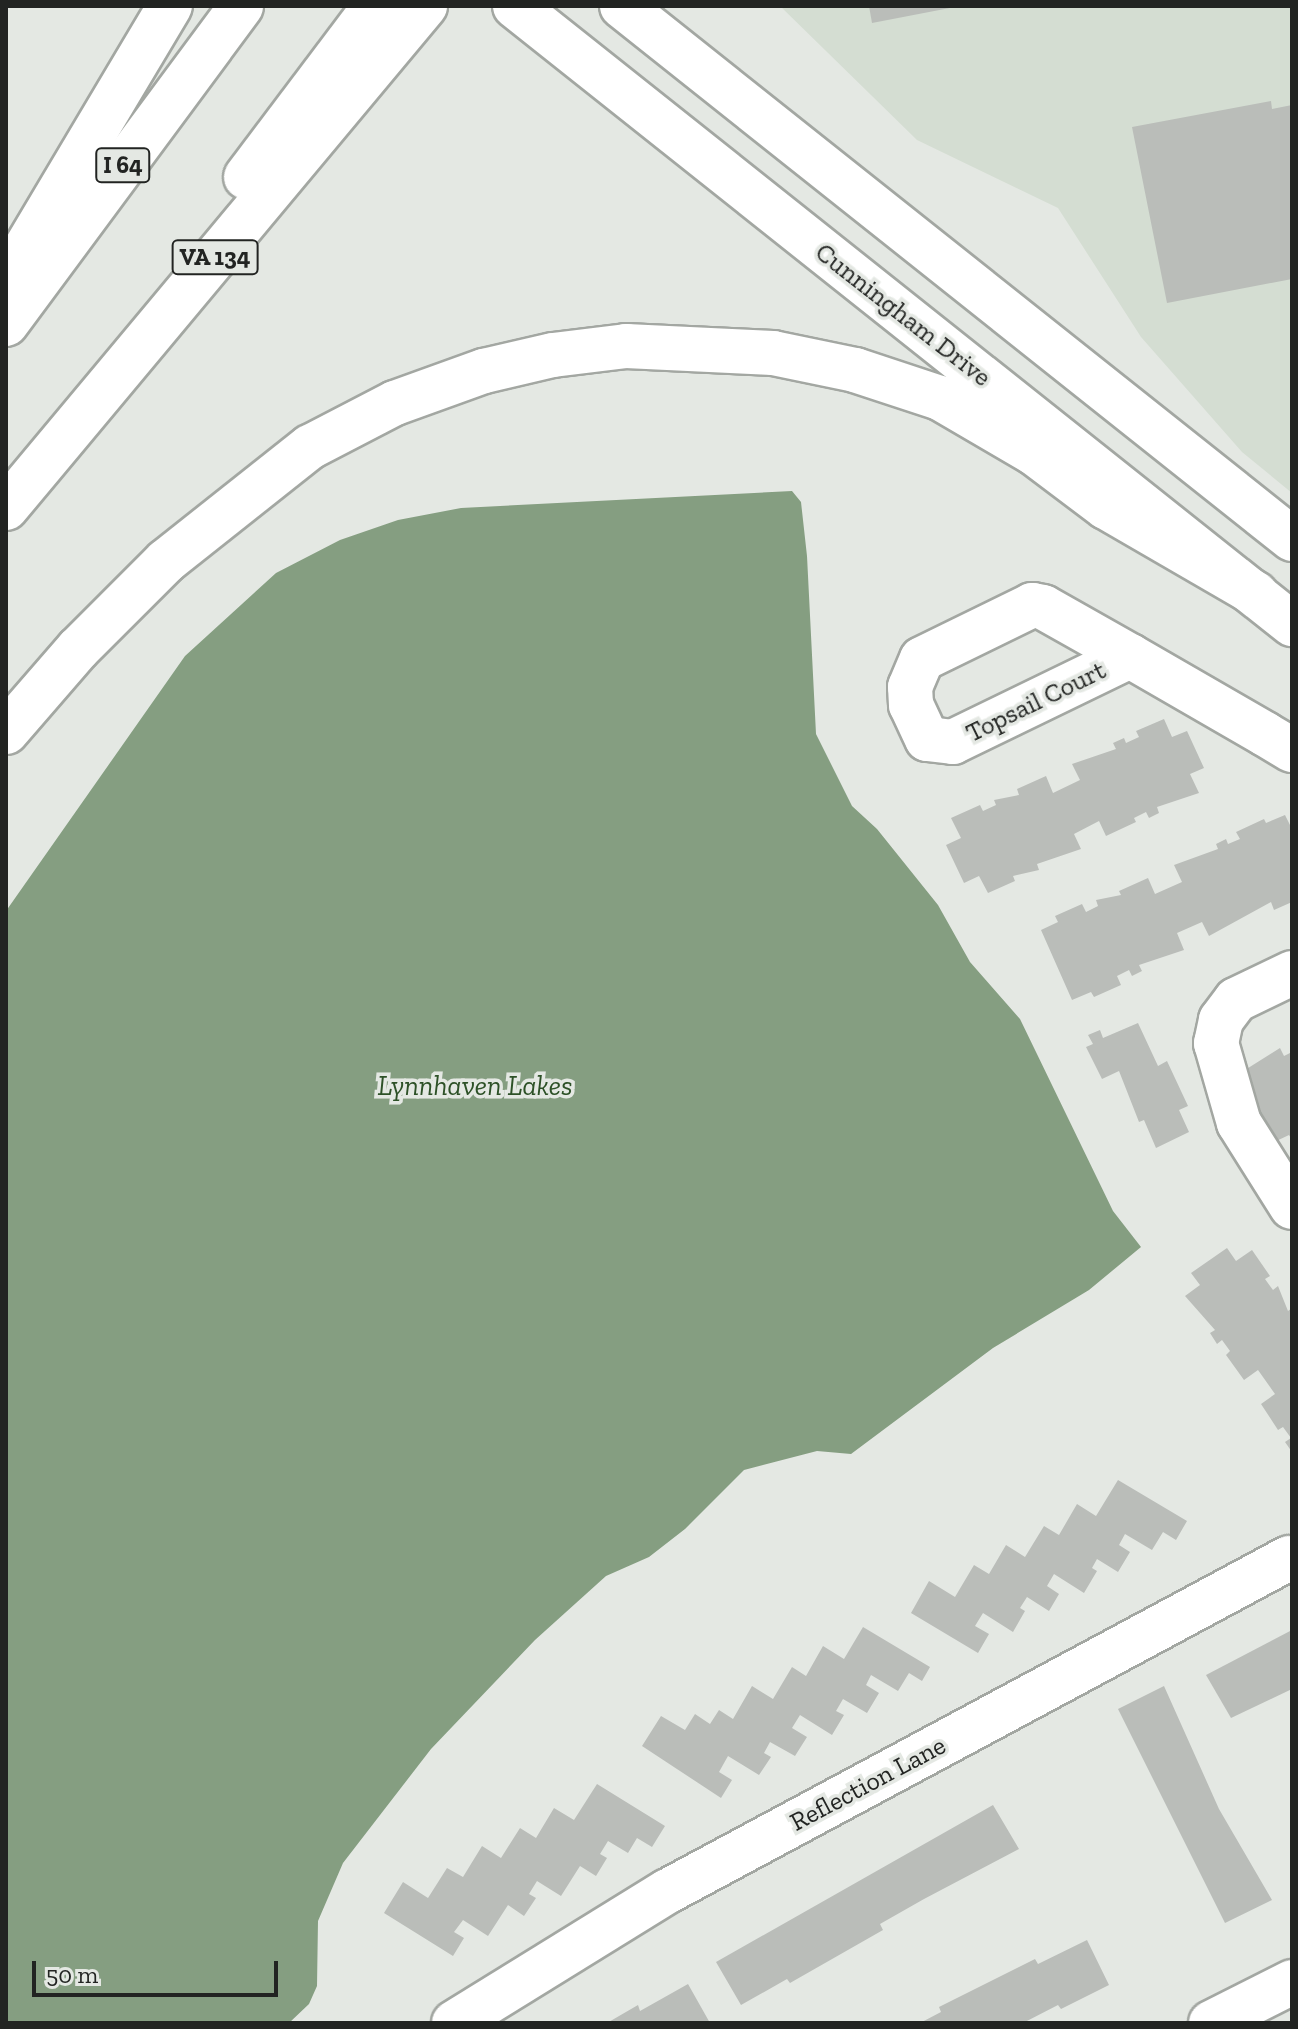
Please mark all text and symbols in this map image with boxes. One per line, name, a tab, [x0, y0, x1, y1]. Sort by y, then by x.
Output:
road number: I 64	[95, 145, 151, 185]
road number: VA 134	[171, 237, 259, 277]
street label: Cunningham Drive	[809, 237, 997, 393]
street label: Topsail Court	[961, 655, 1111, 749]
water label: Lynnhaven Lakes	[377, 1069, 573, 1103]
street label: Reflection Lane	[785, 1730, 951, 1838]
scale bar	[36, 1945, 282, 1995]
text: 50 m	[46, 1960, 98, 1989]

